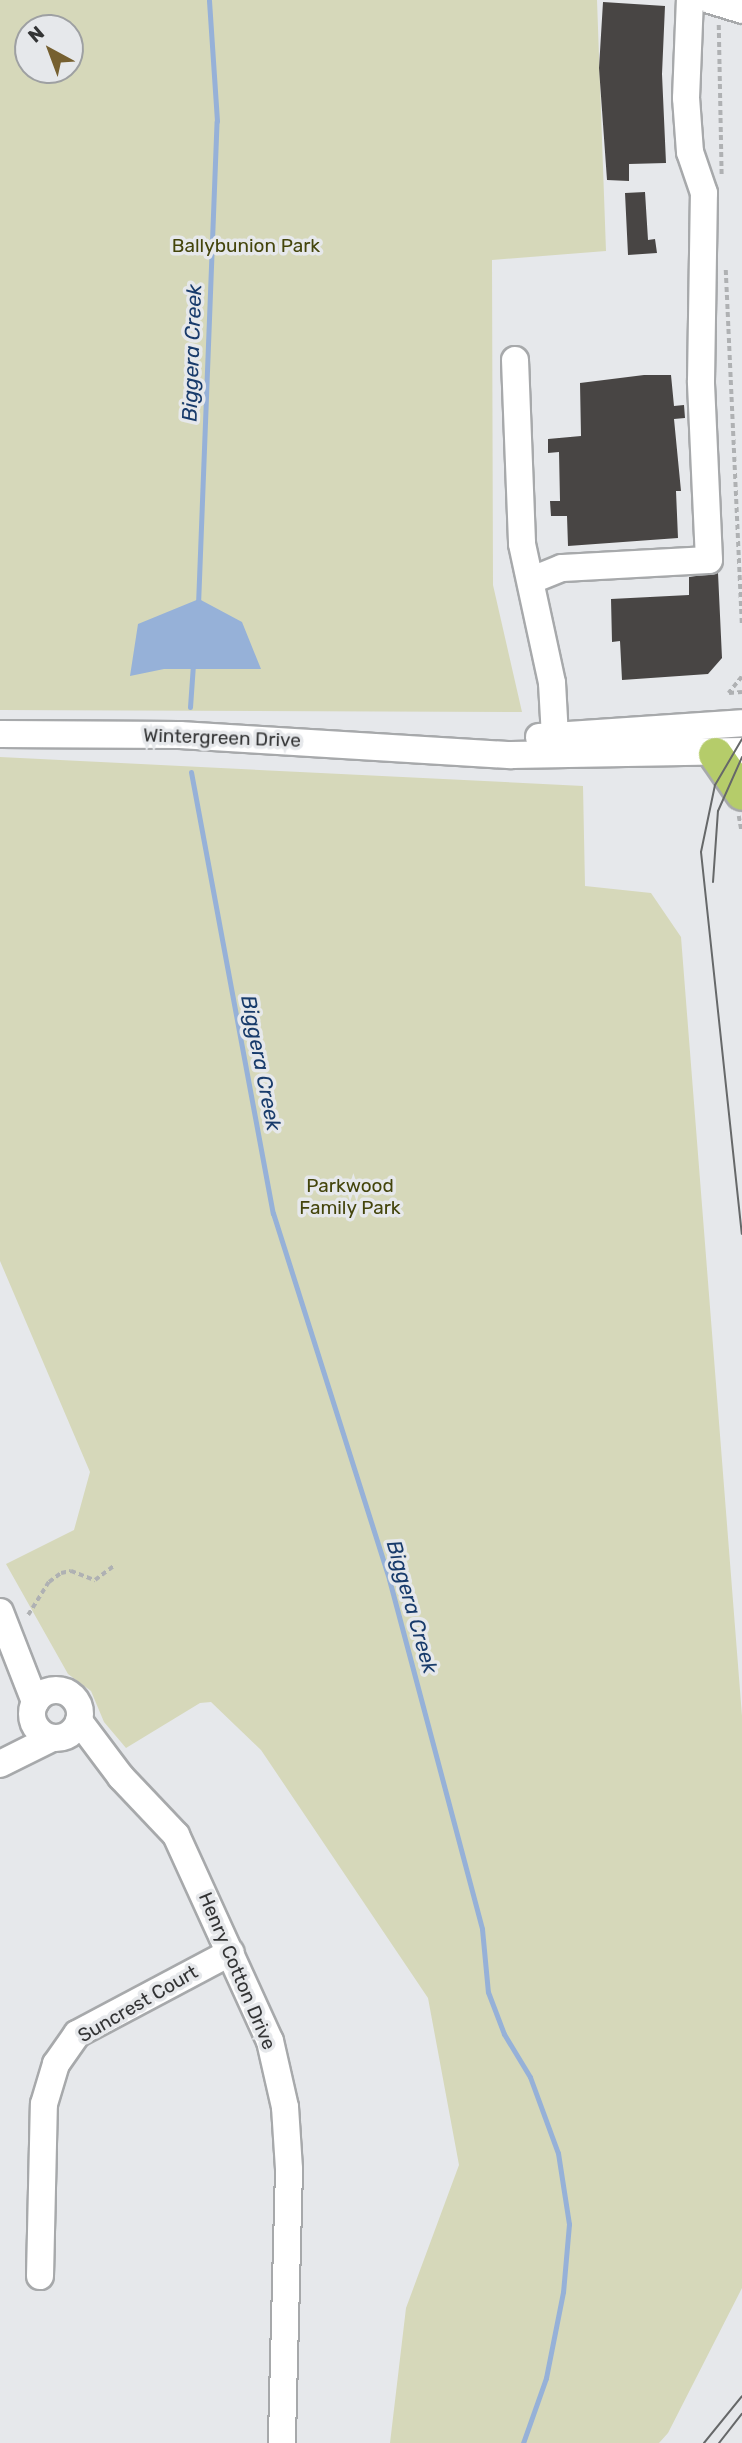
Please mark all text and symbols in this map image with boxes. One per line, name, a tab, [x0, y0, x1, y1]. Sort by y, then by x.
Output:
north arrow	[14, 14, 84, 84]
text: N	[23, 21, 49, 47]
park label: Ballybunion Park	[172, 235, 320, 257]
water label: Biggera Creek	[177, 284, 207, 422]
street label: Wintergreen Drive	[143, 724, 301, 752]
water label: Biggera Creek	[236, 993, 286, 1133]
park label: Parkwood Family Park	[299, 1175, 401, 1219]
water label: Biggera Creek	[381, 1537, 443, 1677]
street label: Henry Cotton Drive	[193, 1889, 281, 2053]
street label: Suncrest Court	[74, 1961, 202, 2047]

